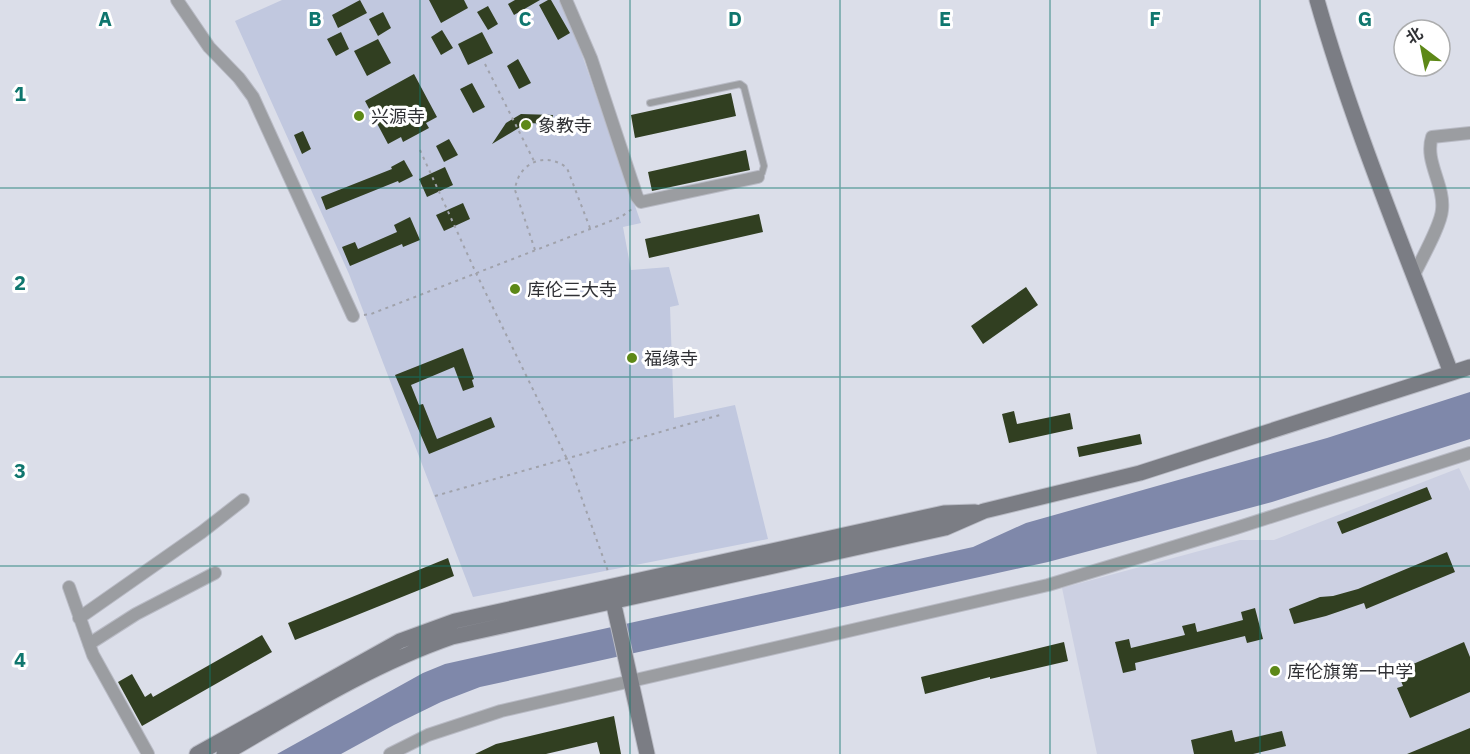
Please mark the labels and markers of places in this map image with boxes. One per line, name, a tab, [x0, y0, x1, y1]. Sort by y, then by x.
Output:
place label: 兴源寺	[371, 105, 425, 128]
marker: 兴源寺	[352, 109, 366, 123]
place label: 象教寺	[538, 114, 592, 137]
marker: 象教寺	[519, 118, 533, 132]
place label: 库伦三大寺	[527, 278, 617, 301]
marker: 库伦三大寺	[508, 282, 522, 296]
place label: 福缘寺	[644, 347, 698, 370]
marker: 福缘寺	[625, 351, 639, 365]
place label: 库伦旗第一中学	[1287, 660, 1413, 683]
marker: 库伦旗第一中学	[1268, 664, 1282, 678]

